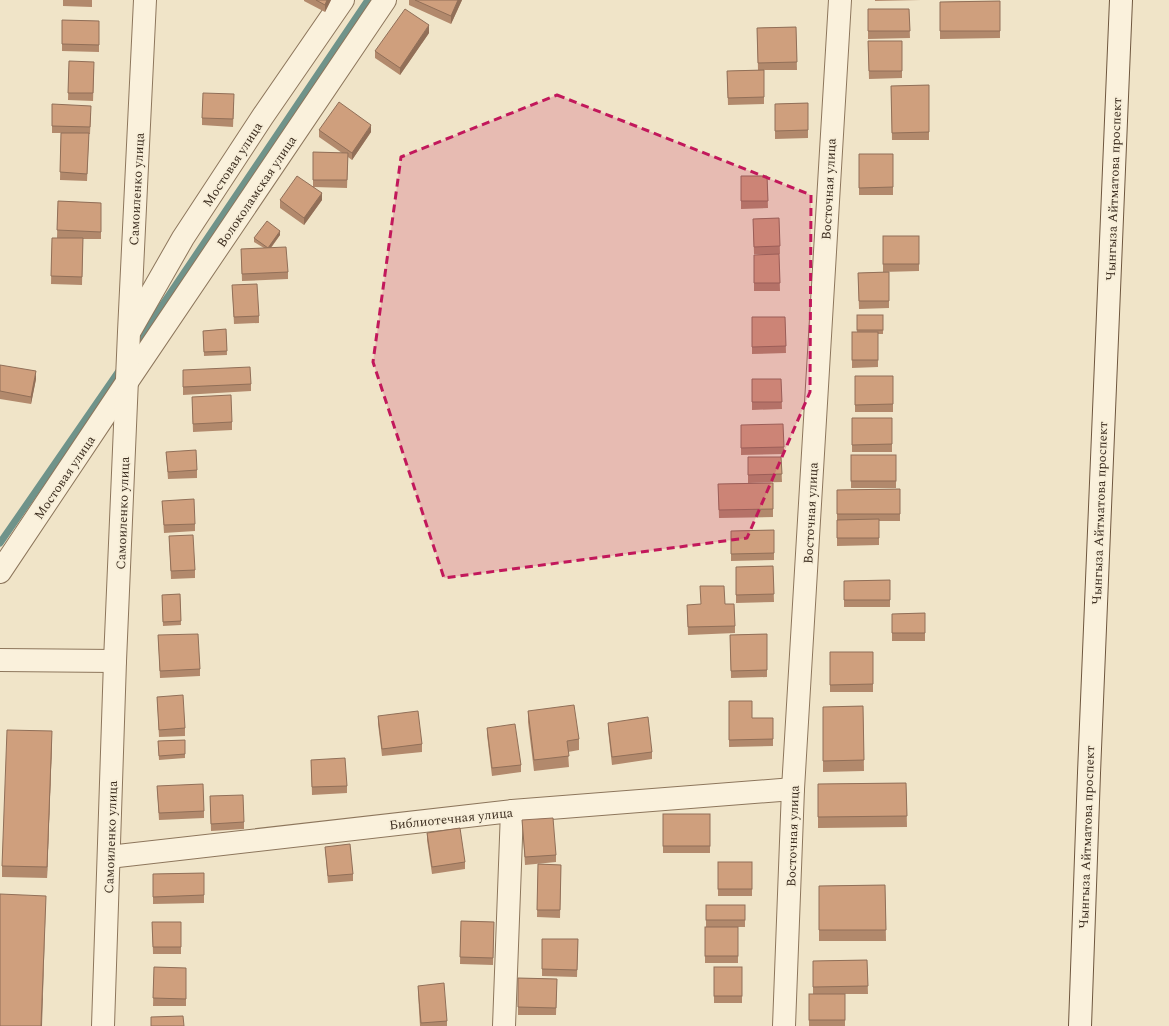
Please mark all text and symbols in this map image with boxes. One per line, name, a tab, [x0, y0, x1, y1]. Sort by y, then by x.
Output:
street label: Чынгыза Айтматова проспект	[1101, 97, 1127, 281]
street label: Мостовая улица	[198, 118, 268, 211]
street label: Самоиленко улица	[124, 131, 150, 246]
street label: Волоколамская улица	[212, 131, 302, 251]
street label: Восточная улица	[816, 137, 842, 240]
street label: Чынгыза Айтматова проспект	[1087, 421, 1113, 605]
street label: Мостовая улица	[29, 431, 101, 524]
street label: Самоиленко улица	[111, 456, 135, 570]
street label: Восточная улица	[798, 461, 824, 564]
street label: Чынгыза Айтматова проспект	[1074, 745, 1100, 929]
street label: Самоиленко улица	[99, 780, 123, 894]
street label: Восточная улица	[781, 784, 805, 887]
street label: Библиотечная улица	[388, 802, 515, 835]

